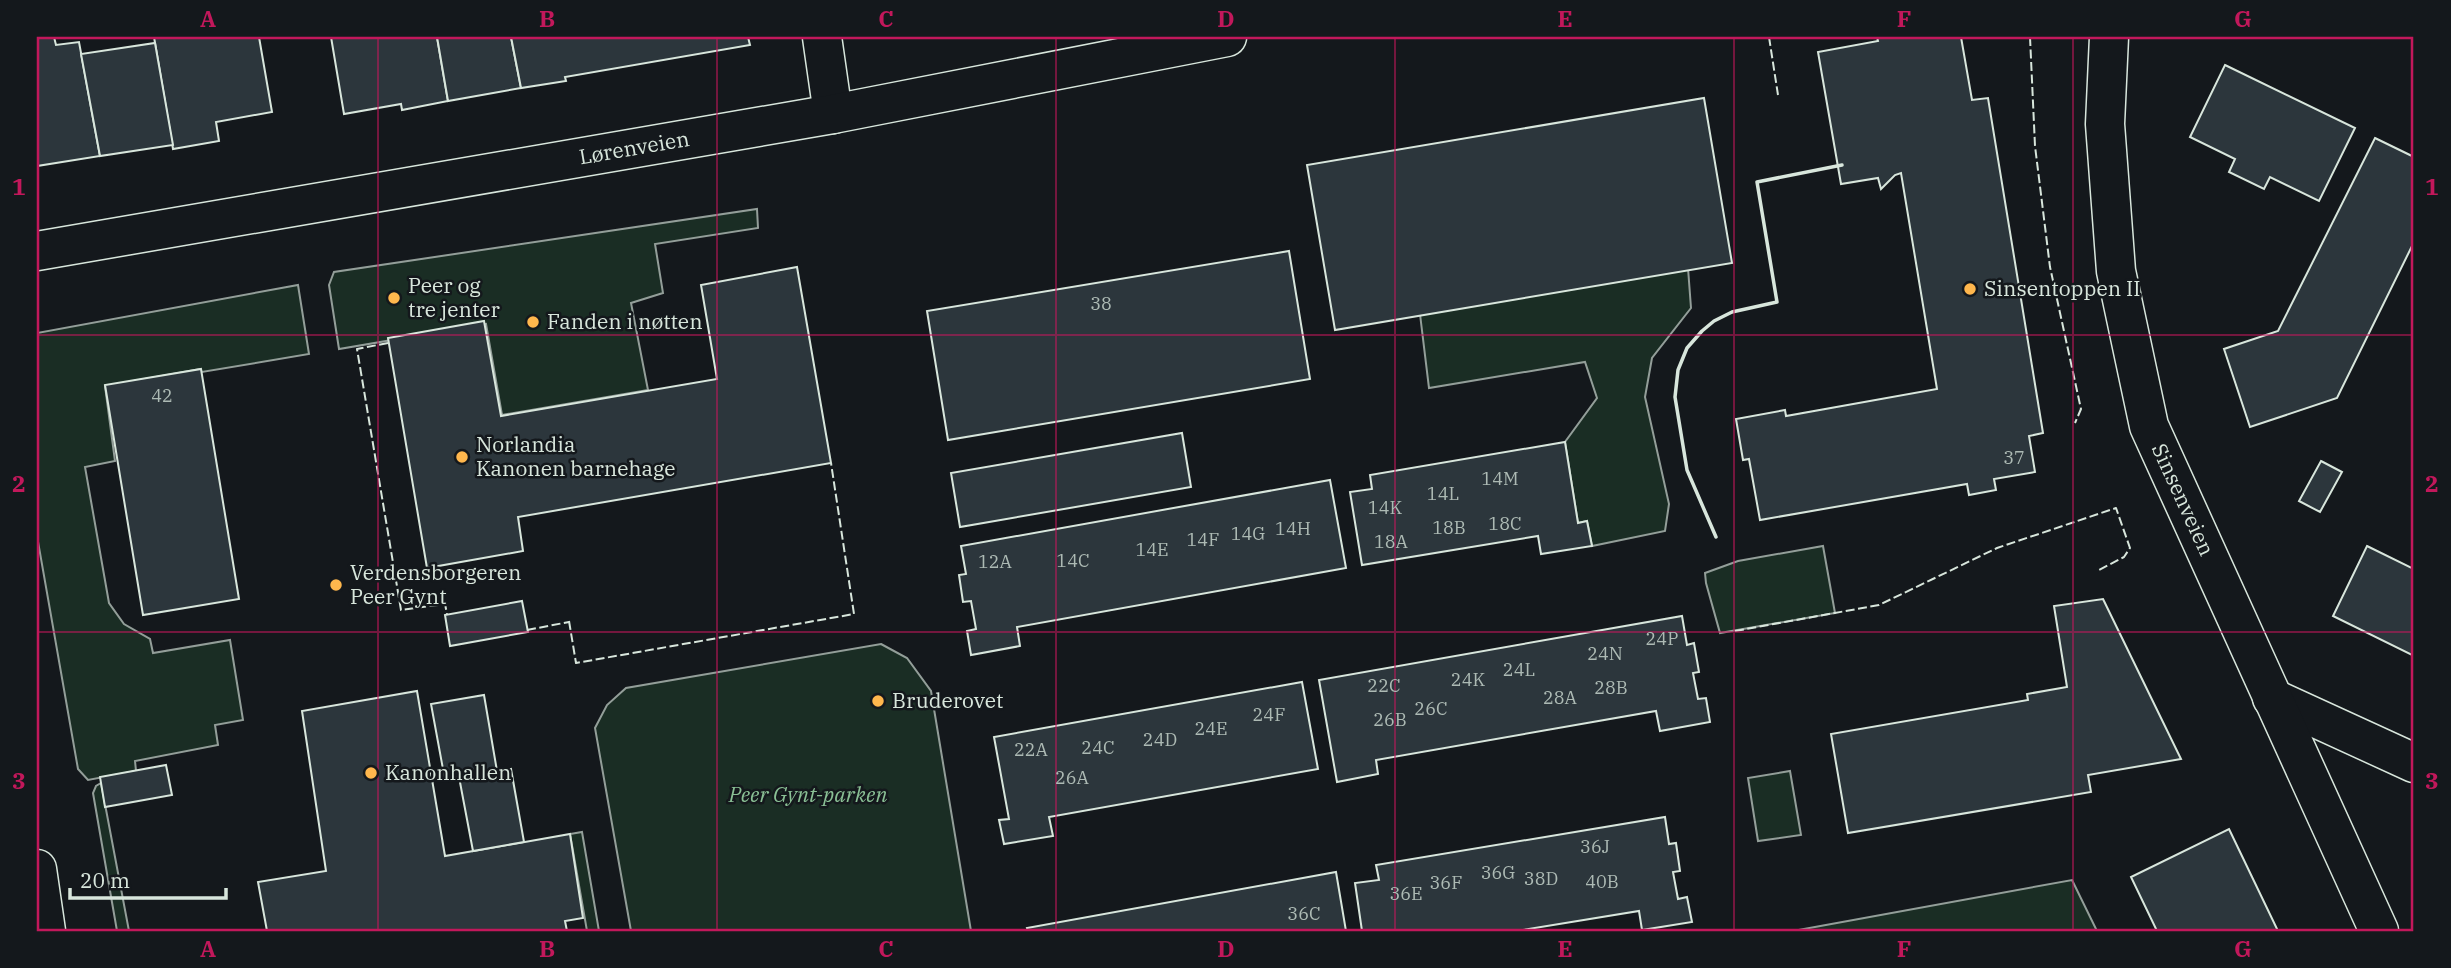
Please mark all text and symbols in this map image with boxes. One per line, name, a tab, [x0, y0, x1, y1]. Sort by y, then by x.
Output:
text: A	[200, 3, 216, 33]
text: B	[539, 3, 555, 33]
text: C	[878, 3, 894, 33]
text: D	[1217, 3, 1235, 33]
text: E	[1557, 3, 1573, 33]
text: F	[1897, 3, 1911, 33]
text: G	[2234, 3, 2252, 33]
street label: Lørenveien	[577, 124, 691, 170]
text: 1	[12, 171, 26, 201]
text: 1	[2425, 171, 2439, 201]
place label: Peer og tre jenter	[408, 271, 501, 323]
place label: Sinsentoppen II	[1984, 274, 2141, 302]
marker: Sinsentoppen II	[1962, 281, 1978, 297]
marker: Peer og tre jenter	[386, 290, 402, 306]
house number: 38	[1090, 292, 1112, 315]
place label: Fanden i nøtten	[547, 307, 703, 335]
marker: Fanden i nøtten	[525, 314, 541, 330]
house number: 42	[151, 384, 173, 407]
place label: Norlandia Kanonen barnehage	[476, 430, 675, 482]
street label: Sinsenveien	[2146, 439, 2221, 560]
house number: 37	[2003, 446, 2025, 469]
marker: Norlandia Kanonen barnehage	[454, 449, 470, 465]
house number: 14M	[1481, 467, 1519, 490]
text: 2	[12, 468, 26, 498]
text: 2	[2425, 468, 2439, 498]
house number: 14L	[1427, 482, 1459, 505]
house number: 14K	[1368, 496, 1402, 519]
house number: 18C	[1488, 512, 1522, 535]
house number: 18B	[1432, 516, 1466, 539]
house number: 14H	[1275, 517, 1311, 540]
house number: 14G	[1231, 522, 1265, 545]
house number: 14F	[1187, 528, 1219, 551]
house number: 18A	[1374, 530, 1409, 553]
house number: 14E	[1135, 538, 1169, 561]
house number: 14C	[1056, 549, 1090, 572]
house number: 12A	[978, 550, 1013, 573]
place label: Verdensborgeren Peer Gynt	[350, 558, 522, 610]
marker: Verdensborgeren Peer Gynt	[328, 577, 344, 593]
house number: 24P	[1646, 627, 1678, 650]
house number: 24N	[1587, 642, 1623, 665]
house number: 24L	[1503, 658, 1535, 681]
house number: 24K	[1451, 668, 1485, 691]
house number: 22C	[1367, 674, 1401, 697]
house number: 28B	[1594, 676, 1628, 699]
place label: Bruderovet	[892, 686, 1003, 714]
house number: 28A	[1543, 686, 1578, 709]
marker: Bruderovet	[870, 693, 886, 709]
house number: 26C	[1414, 697, 1448, 720]
house number: 24F	[1253, 703, 1285, 726]
house number: 26B	[1373, 708, 1407, 731]
house number: 24E	[1194, 717, 1228, 740]
house number: 24D	[1143, 728, 1177, 751]
house number: 24C	[1081, 736, 1115, 759]
house number: 22A	[1014, 738, 1049, 761]
place label: Kanonhallen	[385, 758, 512, 786]
text: 3	[12, 765, 26, 795]
marker: Kanonhallen	[363, 765, 379, 781]
text: 3	[2425, 765, 2439, 795]
house number: 26A	[1055, 766, 1090, 789]
park label: Peer Gynt-parken	[728, 780, 887, 808]
house number: 36J	[1580, 835, 1610, 858]
scale bar	[70, 856, 226, 900]
house number: 36G	[1481, 861, 1515, 884]
text: 20 m	[80, 866, 130, 894]
house number: 38D	[1524, 867, 1558, 890]
house number: 40B	[1585, 870, 1619, 893]
house number: 36F	[1430, 871, 1462, 894]
house number: 36E	[1389, 882, 1423, 905]
house number: 36C	[1287, 902, 1321, 925]
text: A	[200, 933, 216, 963]
text: B	[539, 933, 555, 963]
text: C	[878, 933, 894, 963]
text: D	[1217, 933, 1235, 963]
text: E	[1557, 933, 1573, 963]
text: F	[1897, 933, 1911, 963]
text: G	[2234, 933, 2252, 963]

